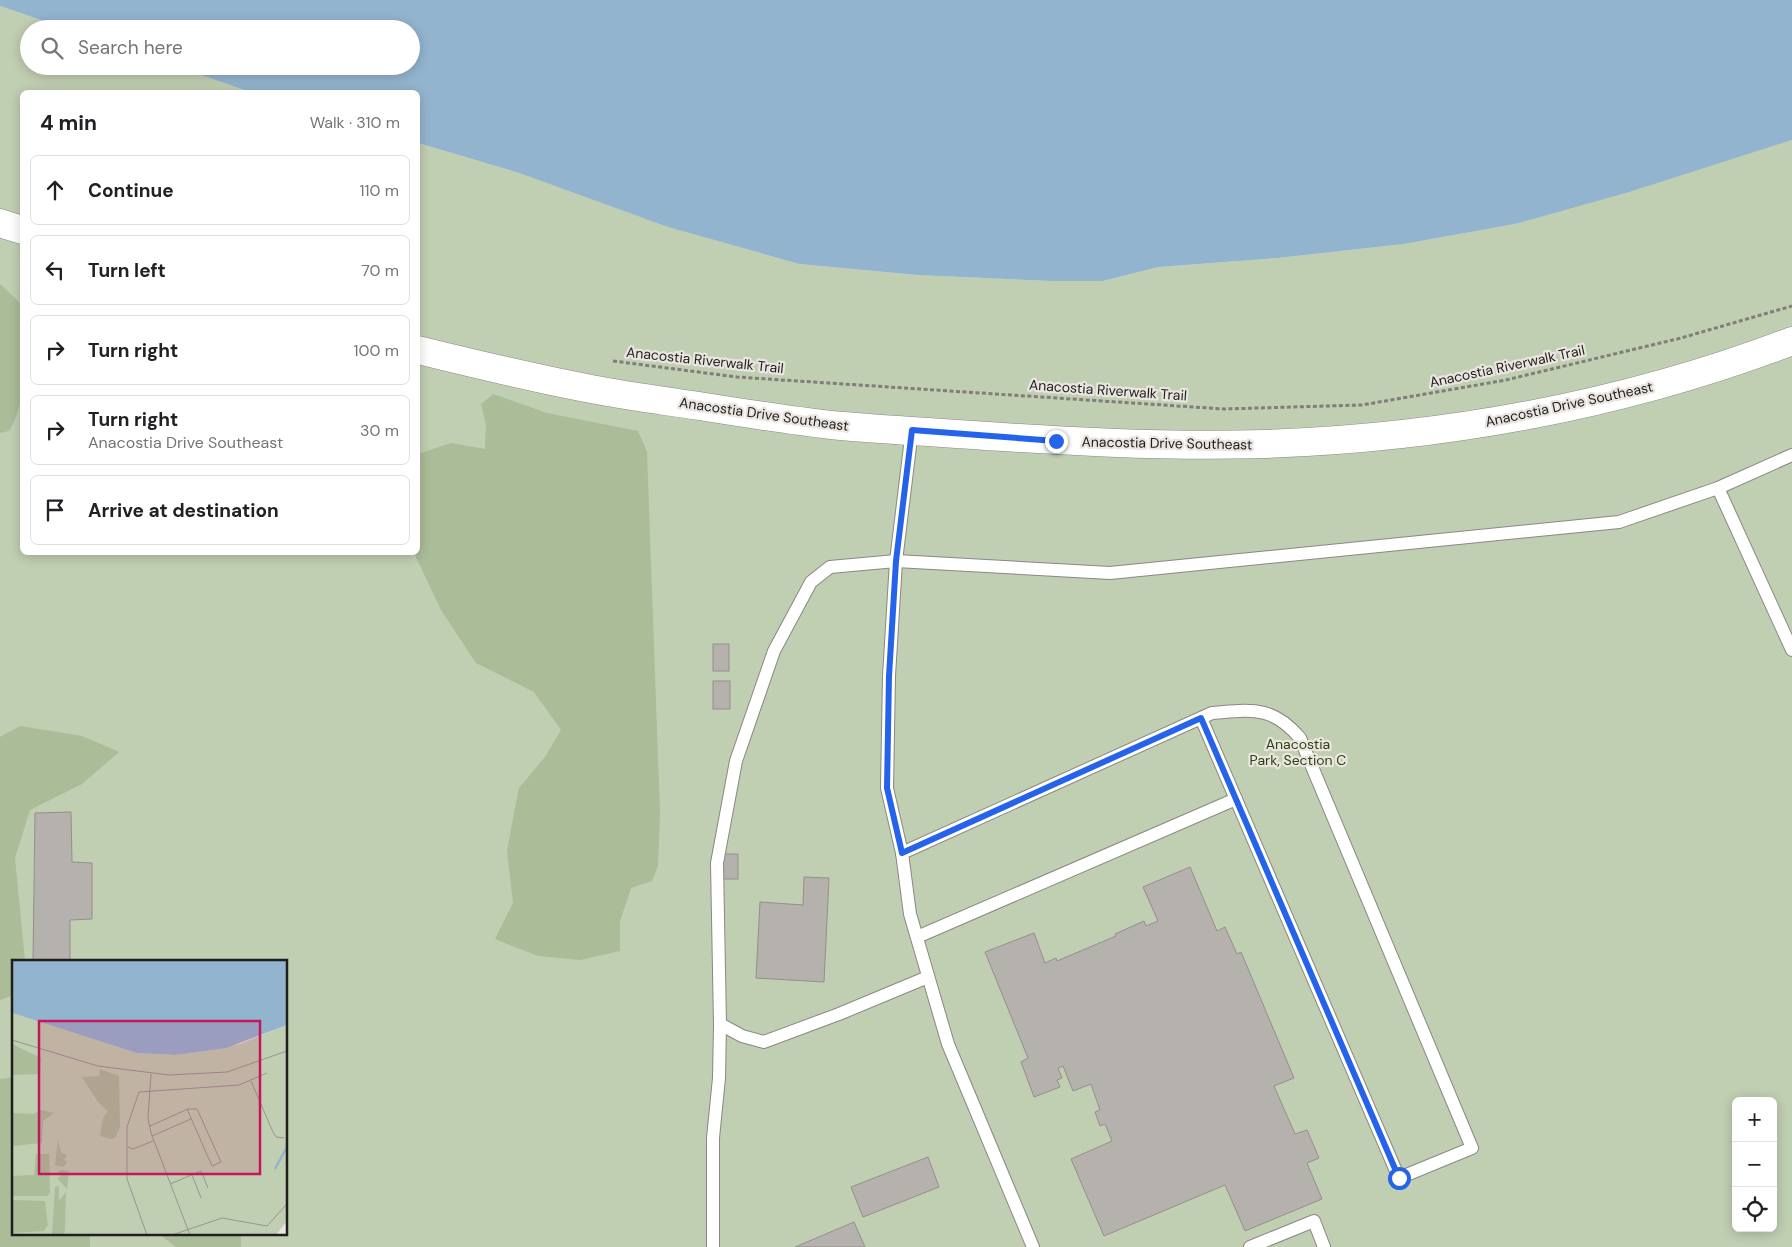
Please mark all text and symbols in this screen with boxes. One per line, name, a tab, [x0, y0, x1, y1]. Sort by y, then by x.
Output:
search box	[20, 20, 420, 75]
icon: search	[38, 34, 66, 62]
text: Search here	[78, 35, 183, 60]
text: 4 min	[40, 109, 97, 137]
text: Walk · 310 m	[310, 112, 400, 133]
icon: ahead	[41, 176, 69, 204]
text: Continue	[88, 178, 174, 203]
text: 110 m	[360, 180, 399, 201]
icon: left	[41, 256, 69, 284]
text: Turn left	[88, 258, 166, 283]
text: 70 m	[361, 260, 399, 281]
icon: right	[41, 336, 69, 364]
text: Turn right	[88, 338, 178, 363]
text: 100 m	[354, 340, 399, 361]
street label: Anacostia Riverwalk Trail	[1428, 341, 1586, 391]
street label: Anacostia Riverwalk Trail	[625, 343, 785, 377]
street label: Anacostia Riverwalk Trail	[1028, 376, 1188, 404]
street label: Anacostia Drive Southeast	[1484, 377, 1654, 431]
street label: Anacostia Drive Southeast	[678, 393, 850, 435]
text: Turn right	[88, 407, 178, 432]
icon: right	[41, 416, 69, 444]
text: 30 m	[360, 420, 399, 441]
route end	[1045, 430, 1068, 453]
text: Anacostia Drive Southeast	[88, 432, 283, 453]
street label: Anacostia Drive Southeast	[1081, 433, 1253, 453]
icon: arrive	[41, 496, 69, 524]
text: Arrive at destination	[88, 498, 279, 523]
park label: Anacostia Park, Section C	[1250, 735, 1346, 769]
inset map	[12, 960, 288, 1234]
map controls	[1732, 1097, 1777, 1232]
button: +	[1732, 1097, 1777, 1142]
button: −	[1732, 1142, 1777, 1187]
route start	[1388, 1167, 1411, 1190]
button: locate	[1732, 1187, 1777, 1232]

